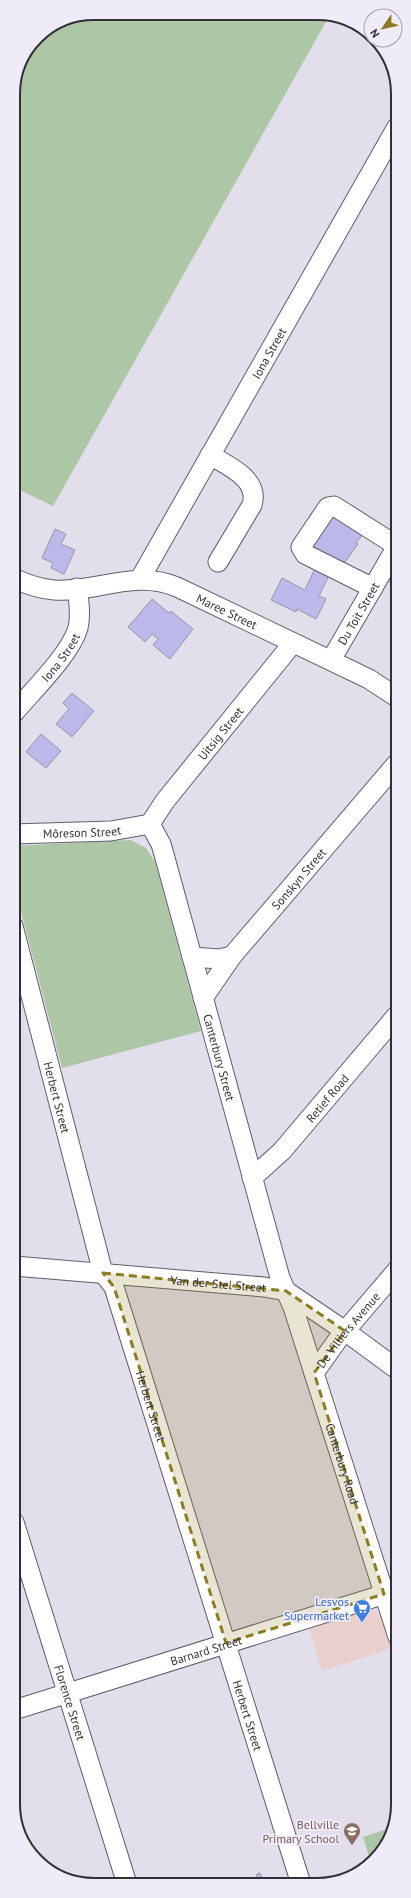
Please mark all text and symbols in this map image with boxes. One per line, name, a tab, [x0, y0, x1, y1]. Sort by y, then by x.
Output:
north arrow	[363, 8, 403, 48]
text: N	[367, 27, 383, 41]
street label: Iona Street	[248, 325, 289, 381]
street label: Du Toit Street	[334, 579, 382, 647]
street label: Maree Street	[194, 590, 260, 632]
street label: Iona Street	[38, 631, 83, 685]
street label: Uitsig Street	[194, 703, 246, 762]
street label: Môreson Street	[43, 822, 122, 841]
street label: Sonskyn Street	[268, 845, 329, 912]
street label: Canterbury Street	[201, 1012, 239, 1102]
street label: Herbert Street	[41, 1060, 74, 1135]
street label: Retief Road	[302, 1071, 352, 1125]
street label: Van der Stel Street	[169, 1272, 267, 1295]
street label: De Villiers Avenue	[313, 1289, 383, 1370]
street label: Herbert Street	[133, 1369, 169, 1443]
street label: Canterbury Road	[323, 1421, 363, 1506]
place label: Lesvos Supermarket	[284, 1594, 349, 1623]
supermarket icon: Lesvos Supermarket	[352, 1598, 372, 1623]
street label: Barnard Street	[168, 1632, 243, 1668]
street label: Florence Street	[52, 1663, 89, 1742]
street label: Herbert Street	[230, 1678, 266, 1752]
place label: Bellville Primary School	[263, 1817, 339, 1846]
school or university icon: Bellville Primary School	[342, 1821, 362, 1846]

